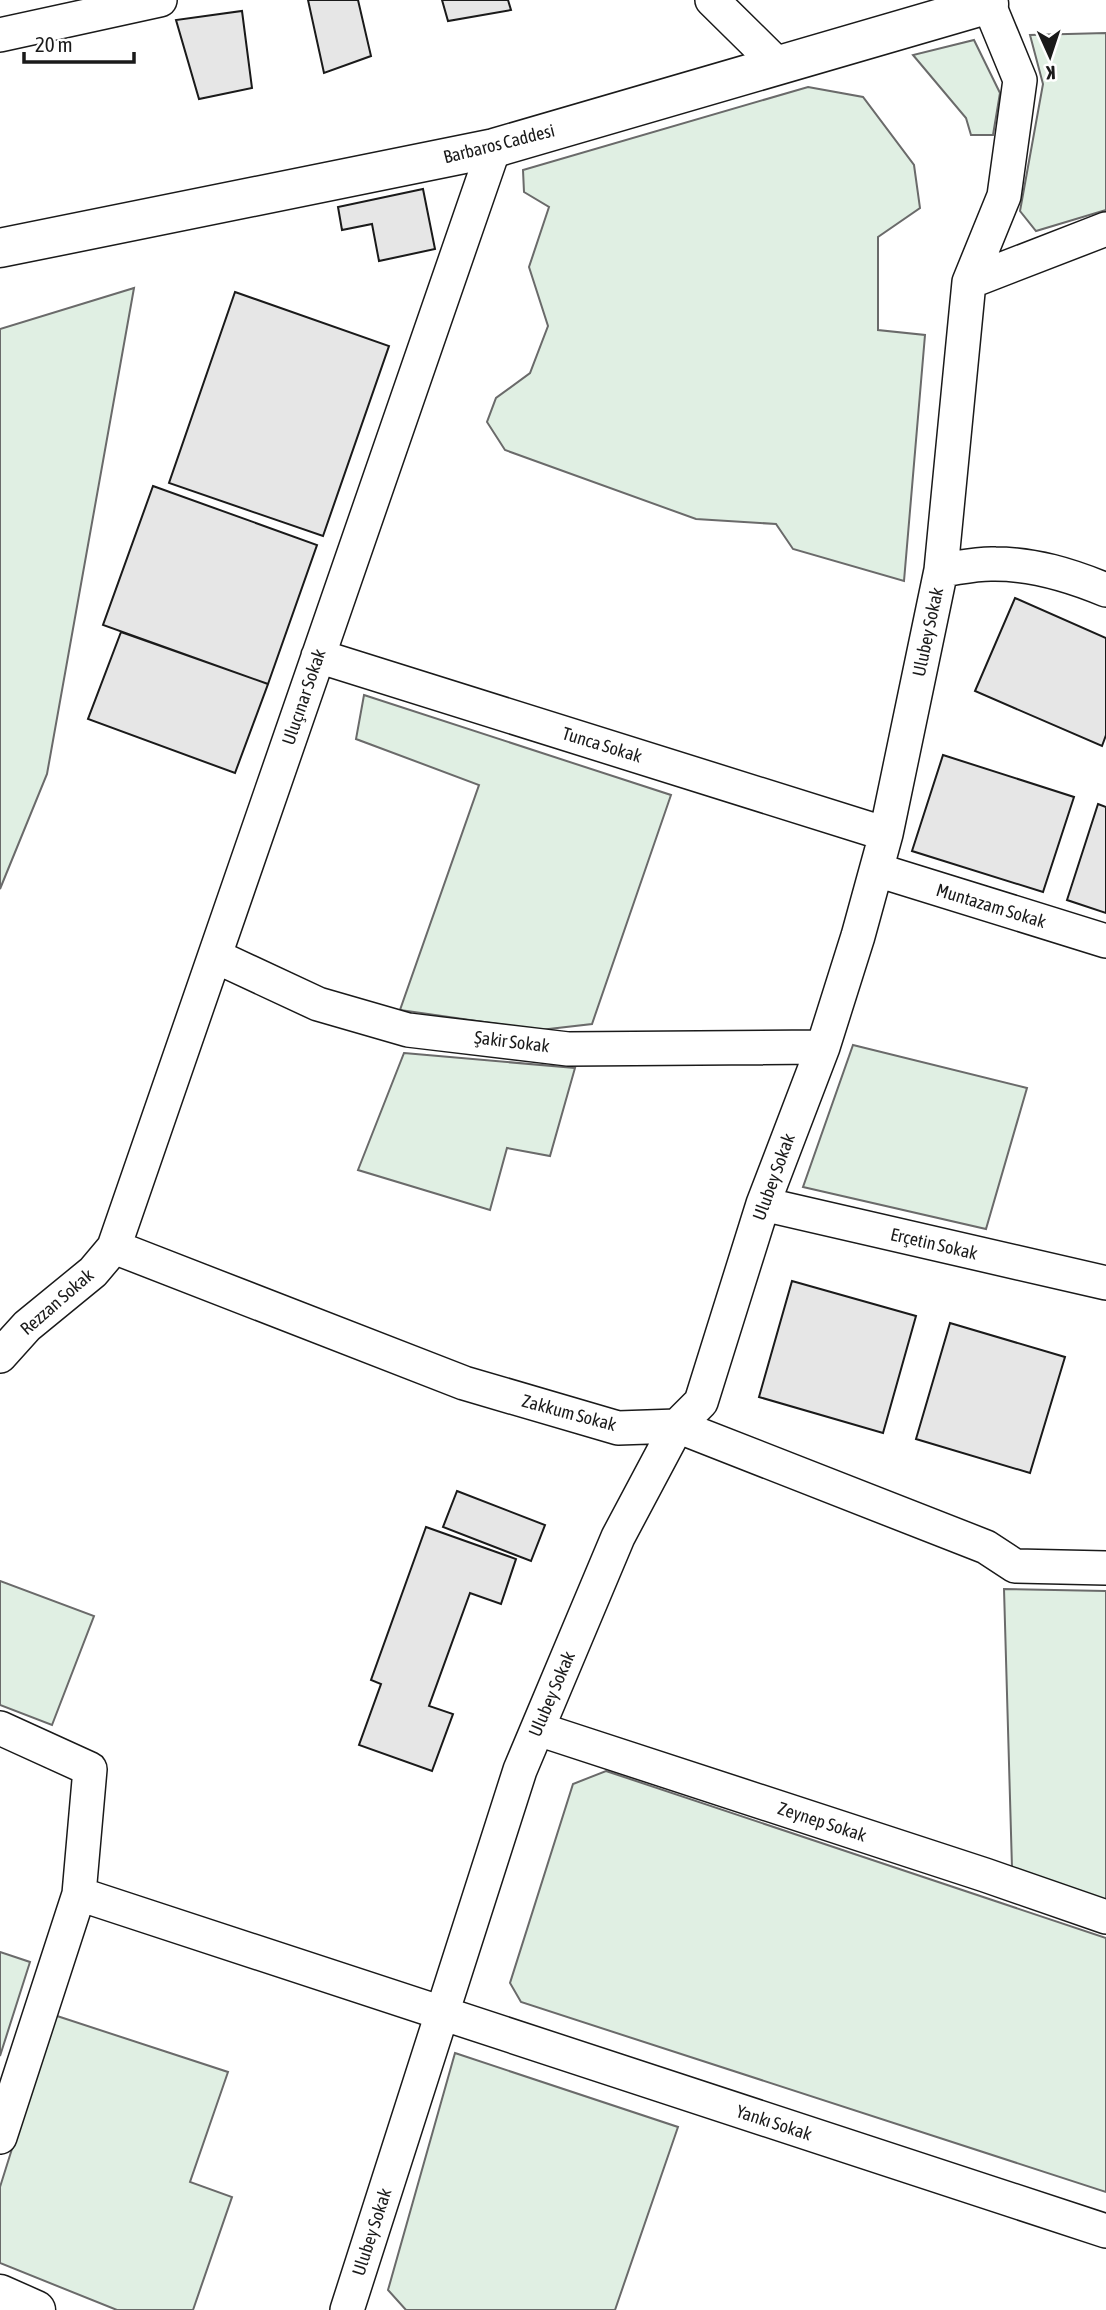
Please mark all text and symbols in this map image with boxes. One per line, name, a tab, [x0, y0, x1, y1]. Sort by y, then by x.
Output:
scale bar	[24, 21, 135, 65]
north arrow	[1015, 21, 1085, 91]
text: 20 m	[35, 32, 73, 56]
text: K	[1045, 62, 1056, 84]
street label: Barbaros Caddesi	[441, 120, 557, 167]
street label: Ulubey Sokak	[908, 585, 947, 678]
street label: Uluçınar Sokak	[277, 646, 330, 748]
street label: Tunca Sokak	[560, 722, 645, 767]
street label: Muntazam Sokak	[934, 879, 1049, 932]
street label: Şakir Sokak	[473, 1026, 551, 1057]
street label: Ulubey Sokak	[748, 1131, 799, 1223]
street label: Erçetin Sokak	[889, 1223, 980, 1264]
street label: Rezzan Sokak	[16, 1264, 98, 1339]
street label: Zakkum Sokak	[520, 1390, 619, 1435]
street label: Ulubey Sokak	[524, 1648, 579, 1740]
street label: Zeynep Sokak	[775, 1797, 869, 1846]
street label: Yankı Sokak	[734, 2100, 815, 2145]
street label: Ulubey Sokak	[348, 2185, 396, 2278]

